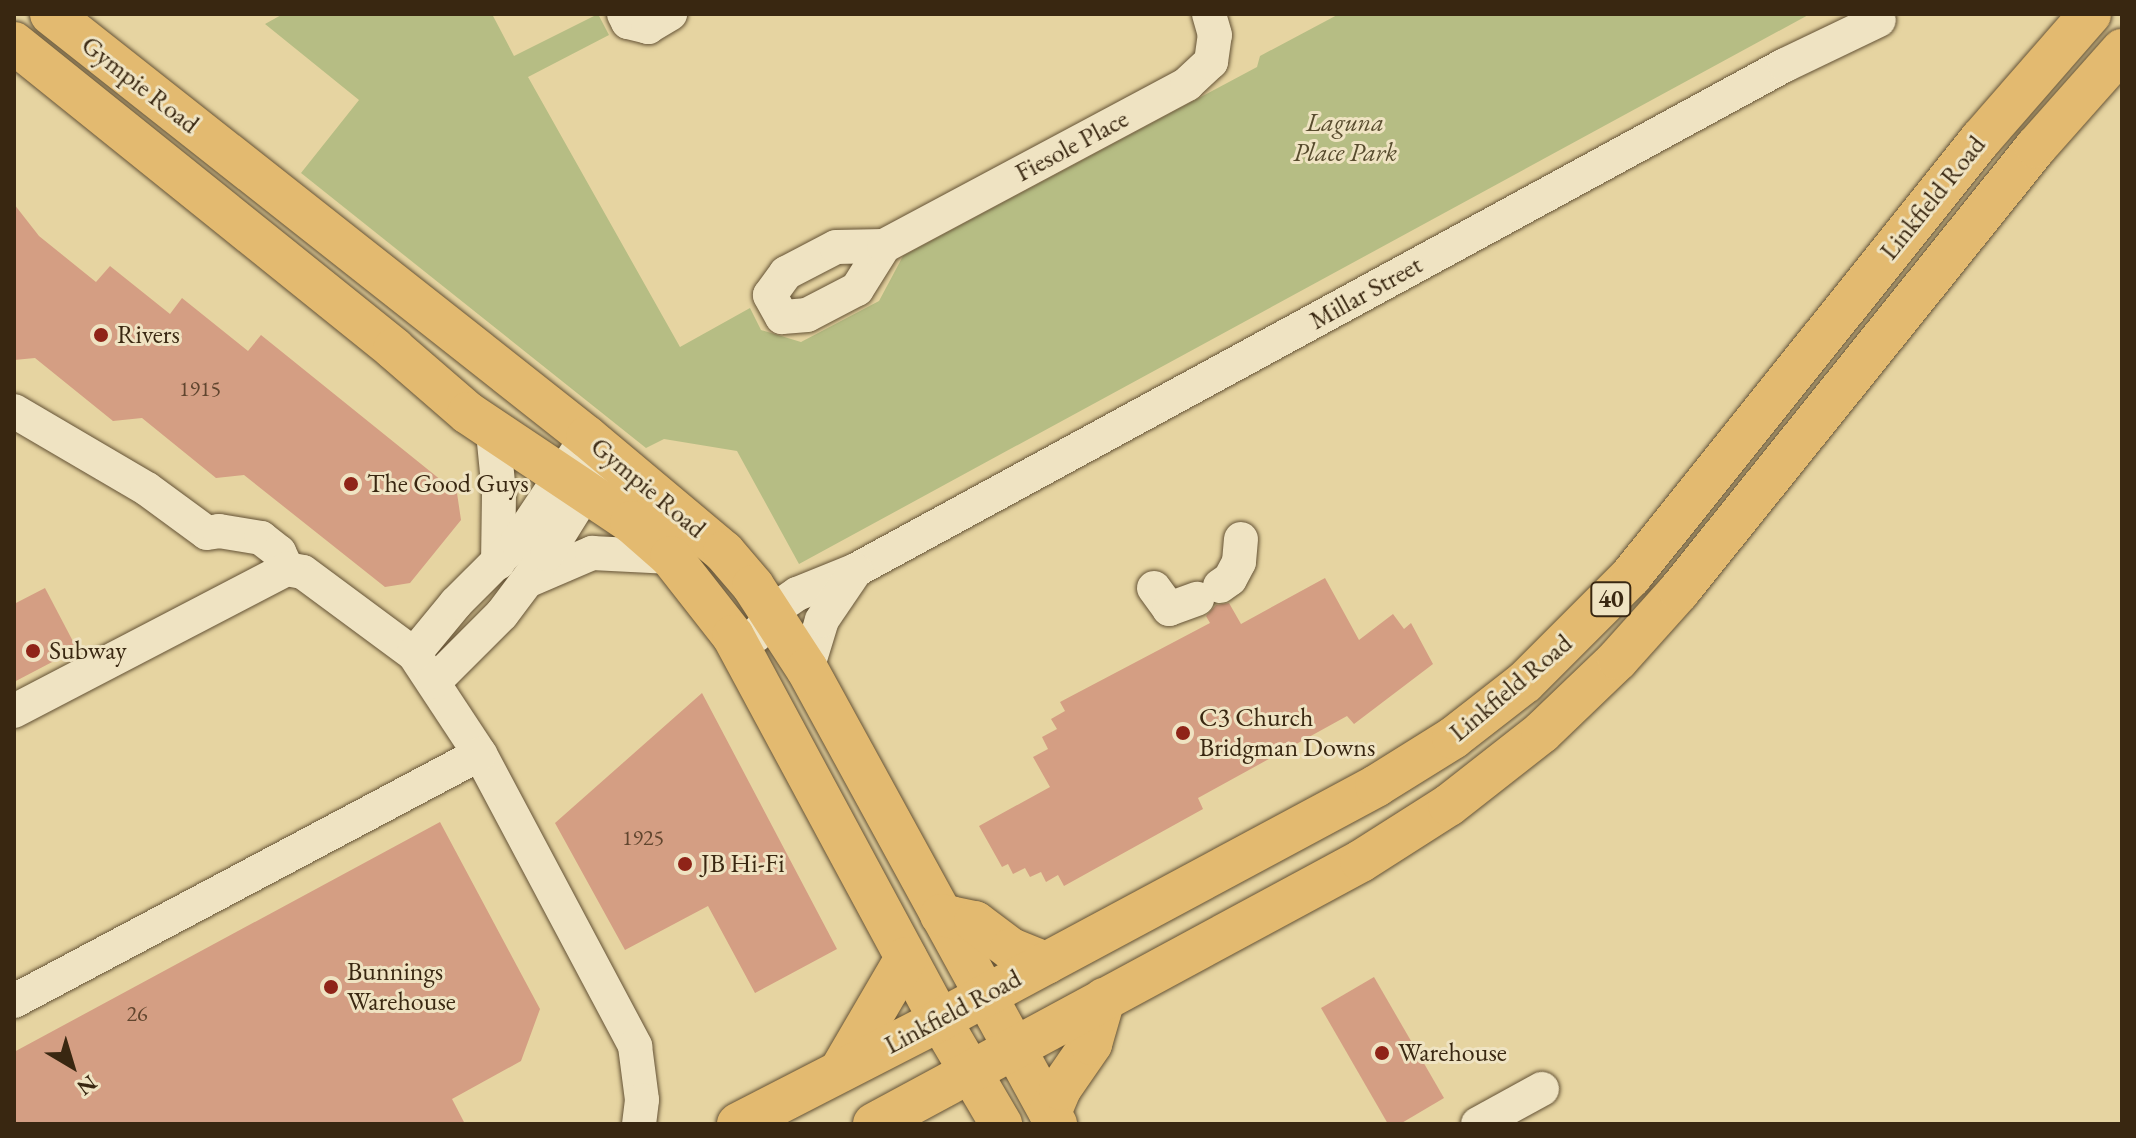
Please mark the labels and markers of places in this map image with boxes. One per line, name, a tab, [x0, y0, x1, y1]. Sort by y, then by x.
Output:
place label: Rivers	[117, 319, 180, 351]
marker: Rivers	[92, 326, 110, 344]
place label: The Good Guys	[367, 468, 529, 500]
marker: The Good Guys	[342, 475, 360, 493]
place label: Subway	[49, 635, 127, 667]
marker: Subway	[24, 642, 42, 660]
place label: C3 Church Bridgman Downs	[1199, 702, 1375, 764]
marker: C3 Church Bridgman Downs	[1174, 724, 1192, 742]
place label: JB Hi-Fi	[701, 848, 785, 880]
marker: JB Hi-Fi	[676, 855, 694, 873]
place label: Bunnings Warehouse	[347, 956, 456, 1018]
marker: Bunnings Warehouse	[322, 978, 340, 996]
place label: Warehouse	[1398, 1037, 1507, 1069]
marker: Warehouse	[1373, 1044, 1391, 1062]

